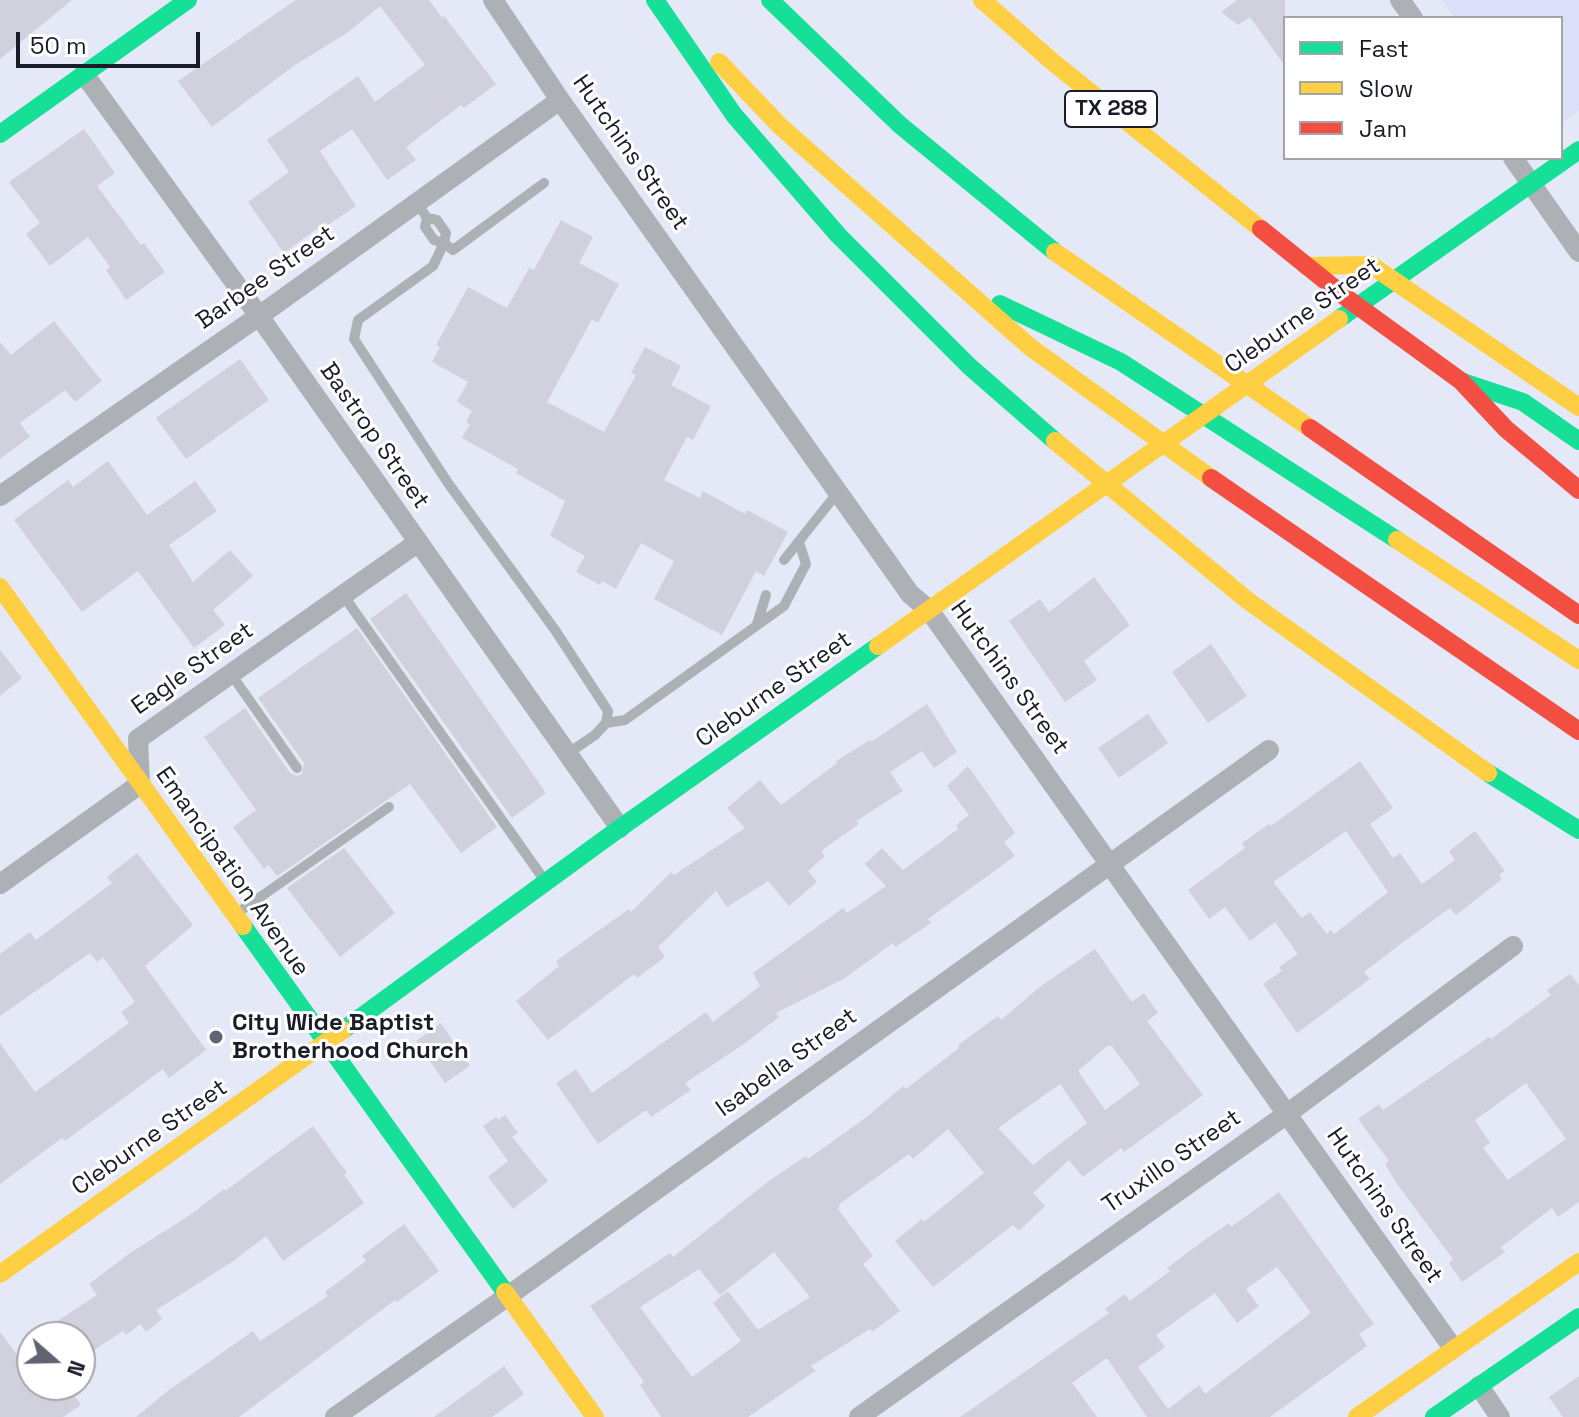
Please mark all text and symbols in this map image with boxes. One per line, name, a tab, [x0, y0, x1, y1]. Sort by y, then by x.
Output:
scale bar	[20, 16, 204, 66]
legend	[1283, 16, 1563, 160]
text: 50 m	[30, 30, 87, 61]
text: Fast	[1359, 33, 1409, 64]
street label: Hutchins Street	[566, 70, 694, 236]
text: Slow	[1359, 73, 1413, 104]
road number: TX 288	[1065, 91, 1157, 127]
text: Jam	[1359, 113, 1407, 144]
street label: Barbee Street	[191, 220, 341, 336]
street label: Cleburne Street	[1220, 252, 1386, 380]
street label: Bastrop Street	[313, 358, 435, 514]
street label: Hutchins Street	[944, 596, 1074, 760]
street label: Eagle Street	[127, 616, 259, 722]
street label: Cleburne Street	[691, 626, 857, 754]
street label: Emancipation Avenue	[149, 762, 315, 982]
street label: Isabella Street	[711, 1002, 863, 1124]
place label: City Wide Baptist Brotherhood Church	[232, 1009, 469, 1065]
marker: City Wide Baptist Brotherhood Church	[207, 1028, 225, 1046]
street label: Cleburne Street	[67, 1074, 233, 1202]
street label: Truxillo Street	[1097, 1104, 1247, 1220]
street label: Hutchins Street	[1320, 1123, 1448, 1289]
north arrow	[16, 1321, 96, 1401]
text: N	[61, 1357, 92, 1380]

